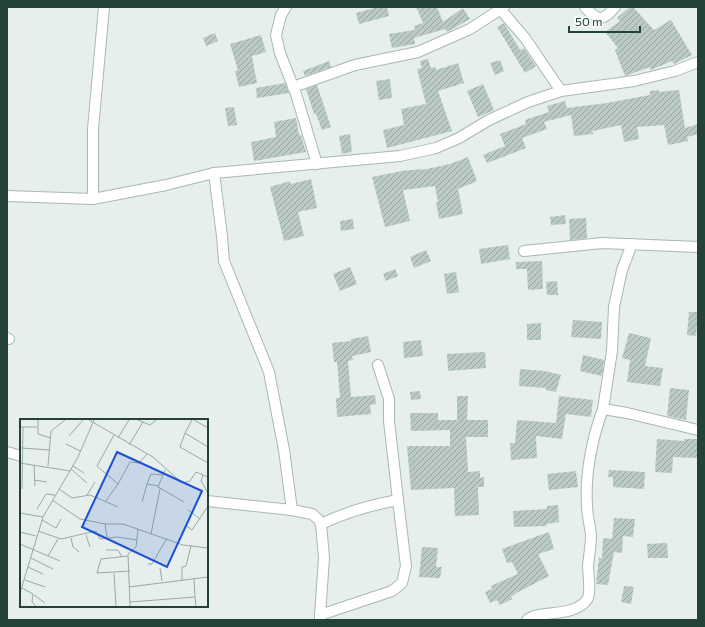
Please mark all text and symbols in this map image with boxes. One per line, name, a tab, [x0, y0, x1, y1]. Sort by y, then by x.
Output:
scale bar	[569, 8, 640, 34]
text: 50 m	[575, 14, 603, 28]
inset map	[20, 419, 208, 607]

